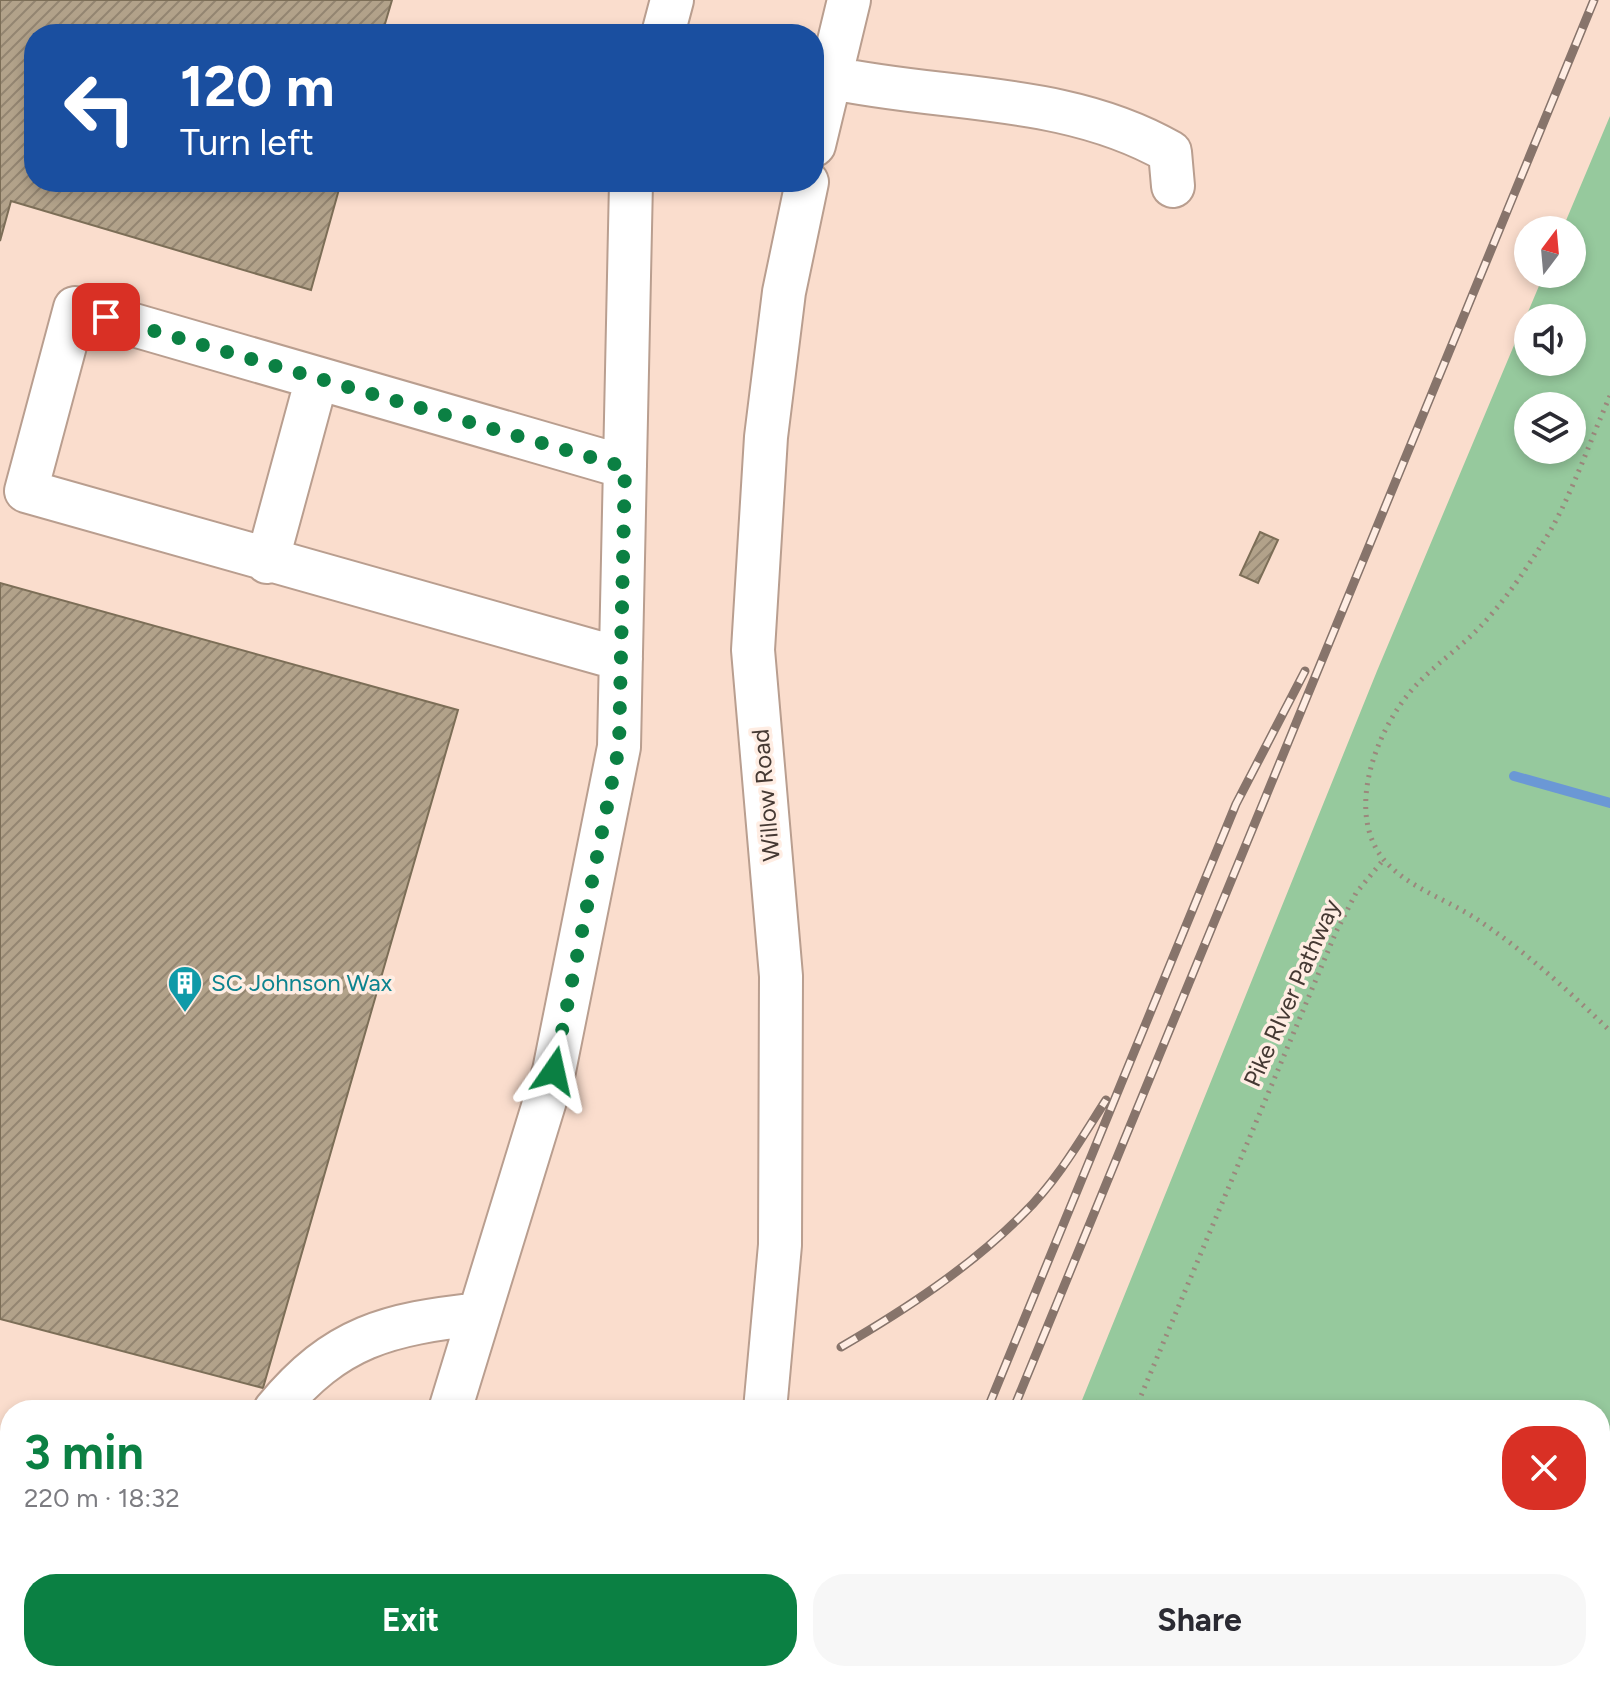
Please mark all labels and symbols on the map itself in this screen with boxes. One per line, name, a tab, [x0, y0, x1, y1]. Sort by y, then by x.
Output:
north arrow	[1514, 216, 1586, 288]
pin	[72, 283, 140, 351]
street label: Willow Road	[745, 728, 786, 862]
street label: Pike RIver Pathway	[1237, 894, 1346, 1091]
building icon: SC Johnson Wax	[166, 964, 204, 1014]
place label: SC Johnson Wax	[211, 968, 393, 997]
position arrow	[512, 1029, 596, 1113]

